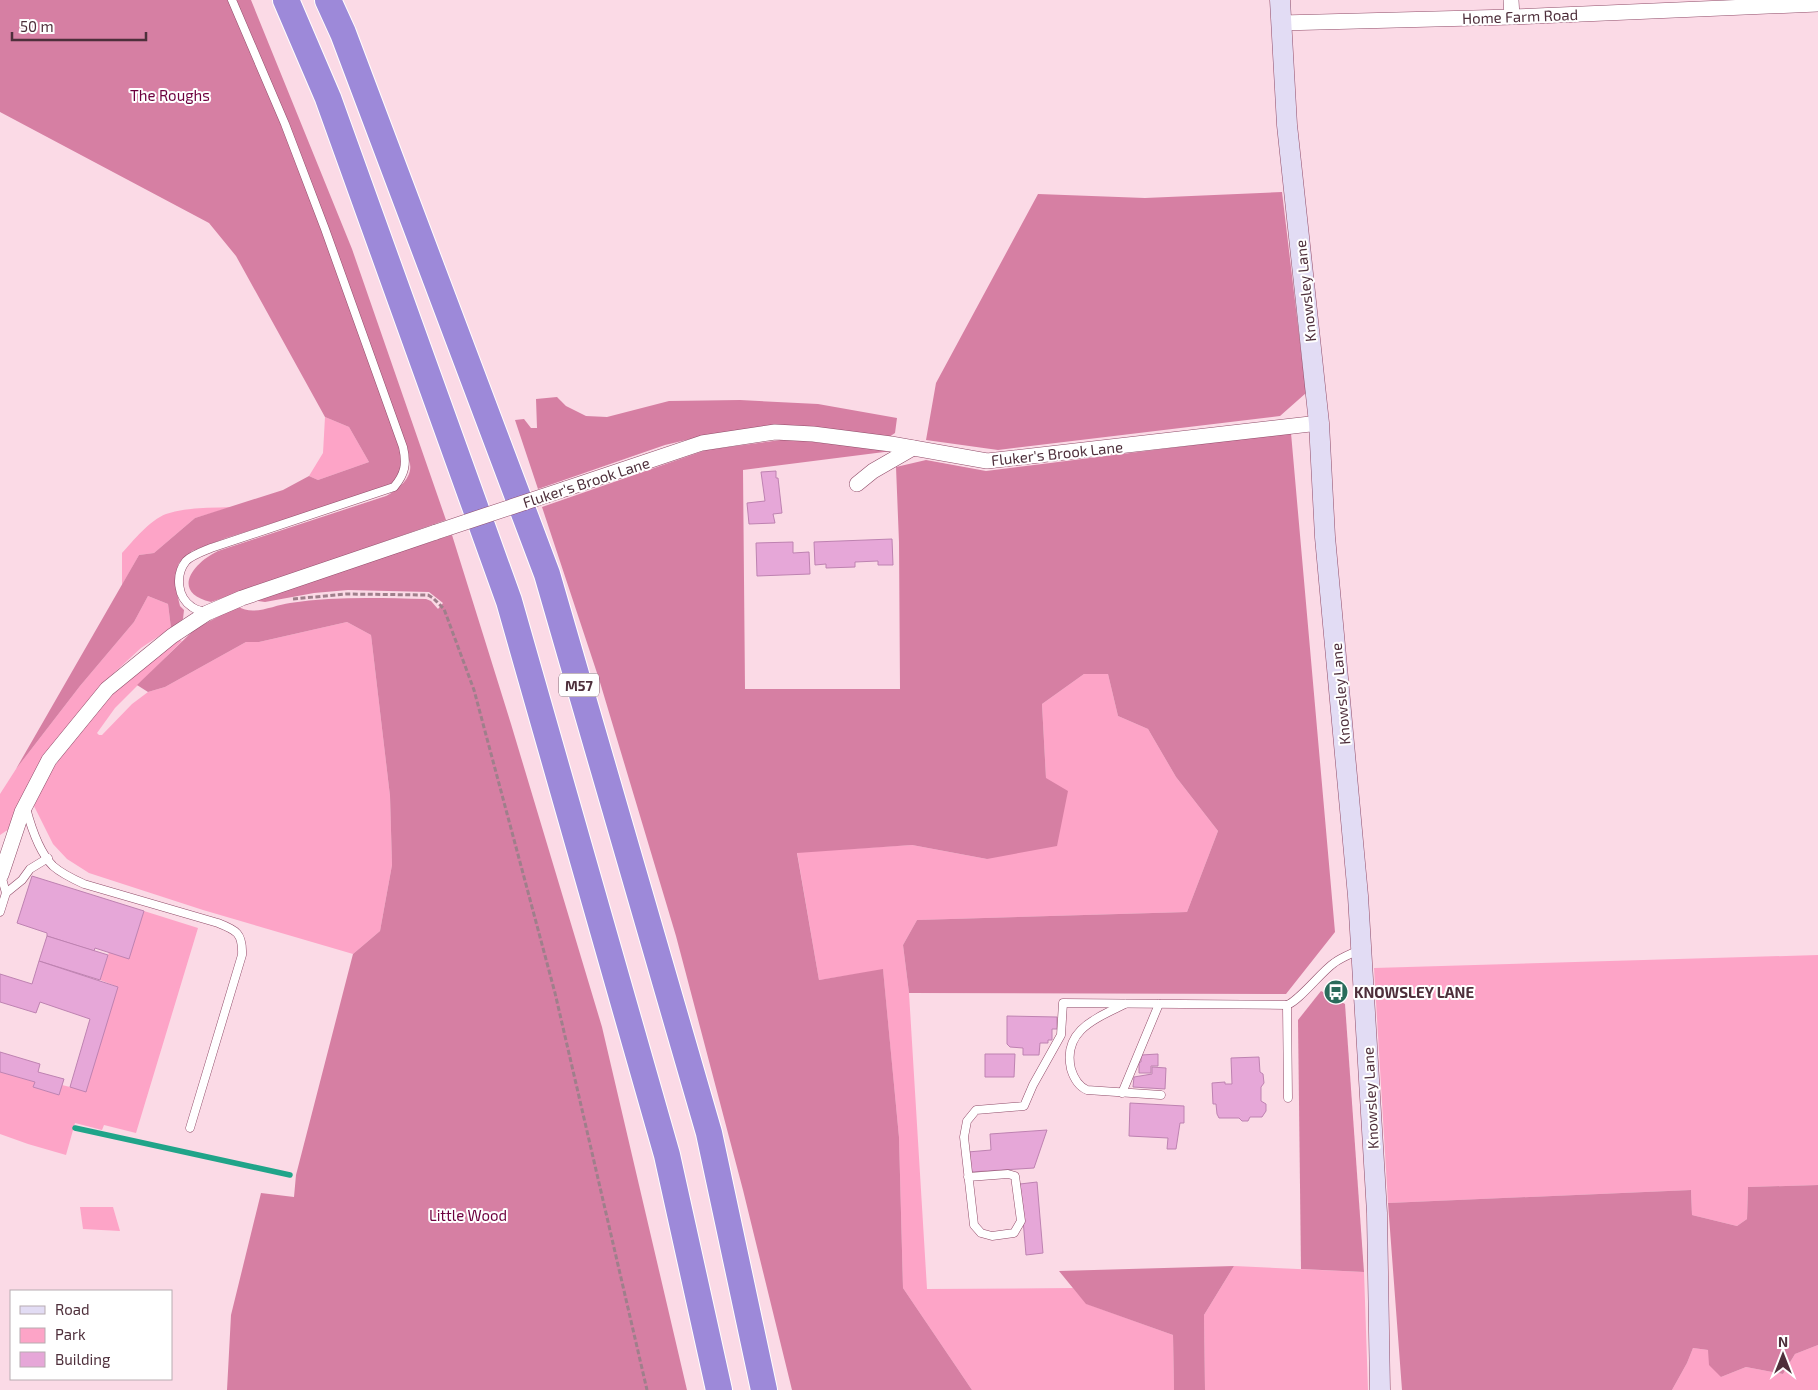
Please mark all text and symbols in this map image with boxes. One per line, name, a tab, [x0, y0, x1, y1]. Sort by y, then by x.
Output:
street label: Home Farm Road	[1462, 5, 1578, 27]
scale bar	[12, 10, 146, 42]
text: 50 m	[20, 17, 54, 35]
park label: The Roughs	[130, 86, 210, 104]
street label: Knowsley Lane	[1291, 239, 1319, 343]
street label: Fluker's Brook Lane	[990, 437, 1124, 469]
street label: Fluker's Brook Lane	[520, 453, 652, 511]
street label: Knowsley Lane	[1327, 642, 1353, 746]
road number: M57	[559, 674, 599, 696]
bus stop icon: KNOWSLEY LANE	[1323, 979, 1349, 1005]
place label: KNOWSLEY LANE	[1354, 983, 1474, 1001]
street label: Knowsley Lane	[1358, 1047, 1382, 1149]
park label: Little Wood	[429, 1206, 507, 1224]
legend	[10, 1290, 172, 1380]
text: Road	[55, 1300, 90, 1318]
text: Park	[55, 1325, 86, 1343]
north arrow	[1758, 1330, 1808, 1380]
text: N	[1778, 1333, 1788, 1350]
text: Building	[55, 1350, 111, 1368]

